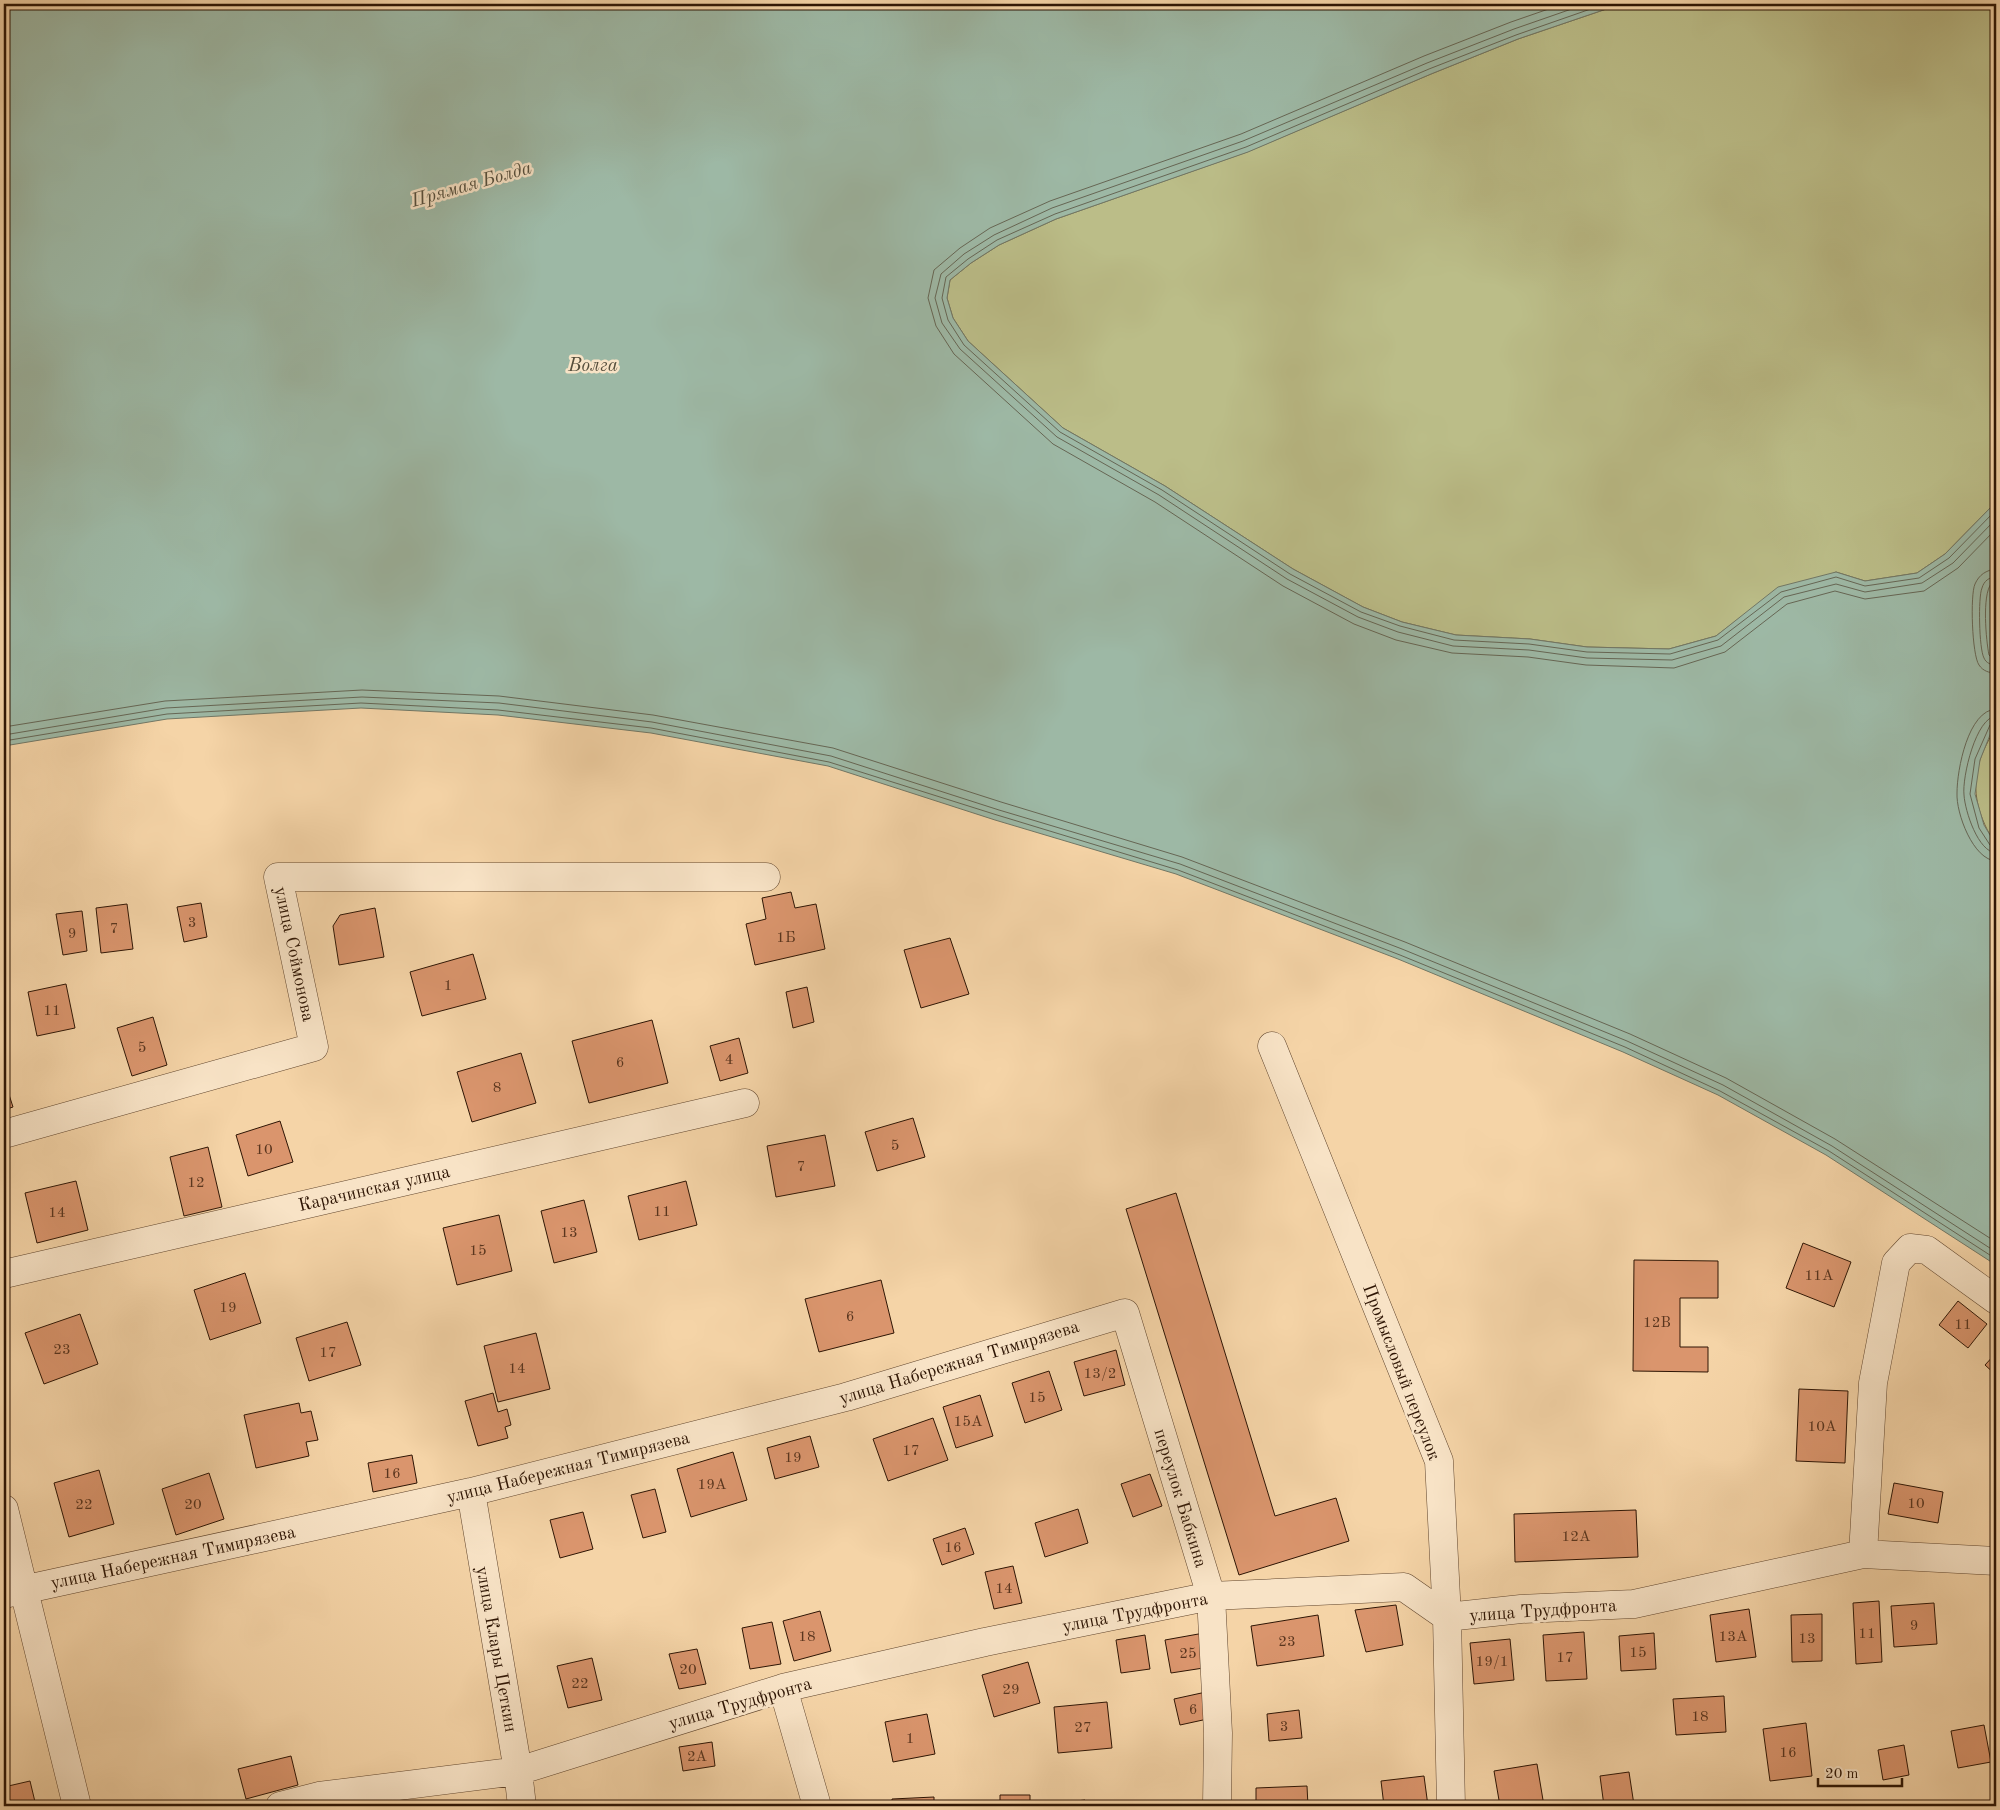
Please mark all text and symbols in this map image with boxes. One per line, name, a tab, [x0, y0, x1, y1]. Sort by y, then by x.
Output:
water label: Прямая Болда	[408, 159, 534, 212]
water label: Волга	[567, 357, 618, 376]
street label: улица Соймонова	[271, 885, 317, 1023]
house number: 3	[188, 916, 196, 931]
house number: 7	[110, 922, 118, 937]
house number: 9	[68, 927, 76, 942]
house number: 1Б	[776, 931, 796, 946]
house number: 1	[444, 979, 452, 994]
house number: 11	[43, 1004, 61, 1019]
house number: 5	[138, 1041, 146, 1056]
house number: 4	[725, 1053, 733, 1068]
house number: 6	[616, 1056, 624, 1071]
house number: 8	[493, 1081, 501, 1096]
house number: 5	[891, 1139, 899, 1154]
house number: 10	[255, 1143, 273, 1158]
house number: 7	[797, 1160, 805, 1175]
street label: Карачинская улица	[297, 1163, 452, 1215]
house number: 12	[187, 1176, 205, 1191]
house number: 11	[653, 1205, 671, 1220]
house number: 14	[48, 1206, 66, 1221]
house number: 13	[560, 1226, 578, 1241]
house number: 15	[469, 1244, 487, 1259]
house number: 11А	[1805, 1269, 1834, 1284]
street label: Промысловый переулок	[1359, 1282, 1443, 1463]
house number: 19	[219, 1301, 237, 1316]
house number: 6	[846, 1310, 854, 1325]
house number: 12В	[1643, 1316, 1671, 1331]
street label: улица Набережная Тимирязева	[837, 1318, 1082, 1408]
house number: 11	[1954, 1318, 1972, 1333]
house number: 23	[53, 1343, 71, 1358]
house number: 17	[319, 1346, 337, 1361]
house number: 14	[508, 1362, 526, 1377]
house number: 13/2	[1084, 1367, 1116, 1382]
house number: 15	[1028, 1391, 1046, 1406]
house number: 15А	[954, 1415, 983, 1430]
house number: 10А	[1808, 1420, 1837, 1435]
street label: переулок Бабкина	[1150, 1427, 1210, 1570]
street label: улица Набережная Тимирязева	[445, 1429, 692, 1507]
house number: 17	[902, 1444, 920, 1459]
house number: 19	[784, 1451, 802, 1466]
house number: 16	[383, 1467, 401, 1482]
house number: 19А	[698, 1478, 727, 1493]
house number: 10	[1907, 1497, 1925, 1512]
house number: 22	[75, 1498, 93, 1513]
house number: 20	[184, 1498, 202, 1513]
street label: улица Набережная Тимирязева	[49, 1523, 297, 1593]
house number: 12А	[1562, 1530, 1591, 1545]
house number: 16	[944, 1541, 962, 1556]
street label: улица Клары Цеткин	[473, 1565, 520, 1734]
house number: 14	[995, 1582, 1013, 1597]
street label: улица Трудфронта	[1061, 1590, 1210, 1637]
street label: улица Трудфронта	[1469, 1597, 1618, 1626]
house number: 9	[1910, 1619, 1918, 1634]
house number: 11	[1858, 1627, 1876, 1642]
house number: 18	[798, 1630, 816, 1645]
house number: 13А	[1719, 1630, 1748, 1645]
house number: 13	[1798, 1632, 1816, 1647]
house number: 23	[1278, 1635, 1296, 1650]
house number: 15	[1629, 1646, 1647, 1661]
house number: 25	[1179, 1647, 1197, 1662]
house number: 17	[1556, 1651, 1574, 1666]
house number: 19/1	[1476, 1655, 1508, 1670]
house number: 20	[679, 1663, 697, 1678]
street label: улица Трудфронта	[667, 1675, 814, 1734]
house number: 22	[571, 1677, 589, 1692]
house number: 29	[1002, 1683, 1020, 1698]
house number: 6	[1189, 1703, 1197, 1718]
house number: 18	[1691, 1710, 1709, 1725]
house number: 3	[1280, 1720, 1288, 1735]
house number: 27	[1074, 1721, 1092, 1736]
house number: 1	[906, 1732, 914, 1747]
house number: 16	[1779, 1746, 1797, 1761]
house number: 2А	[687, 1750, 708, 1765]
scale bar	[1818, 1755, 1901, 1787]
text: 20 m	[1825, 1767, 1859, 1782]

